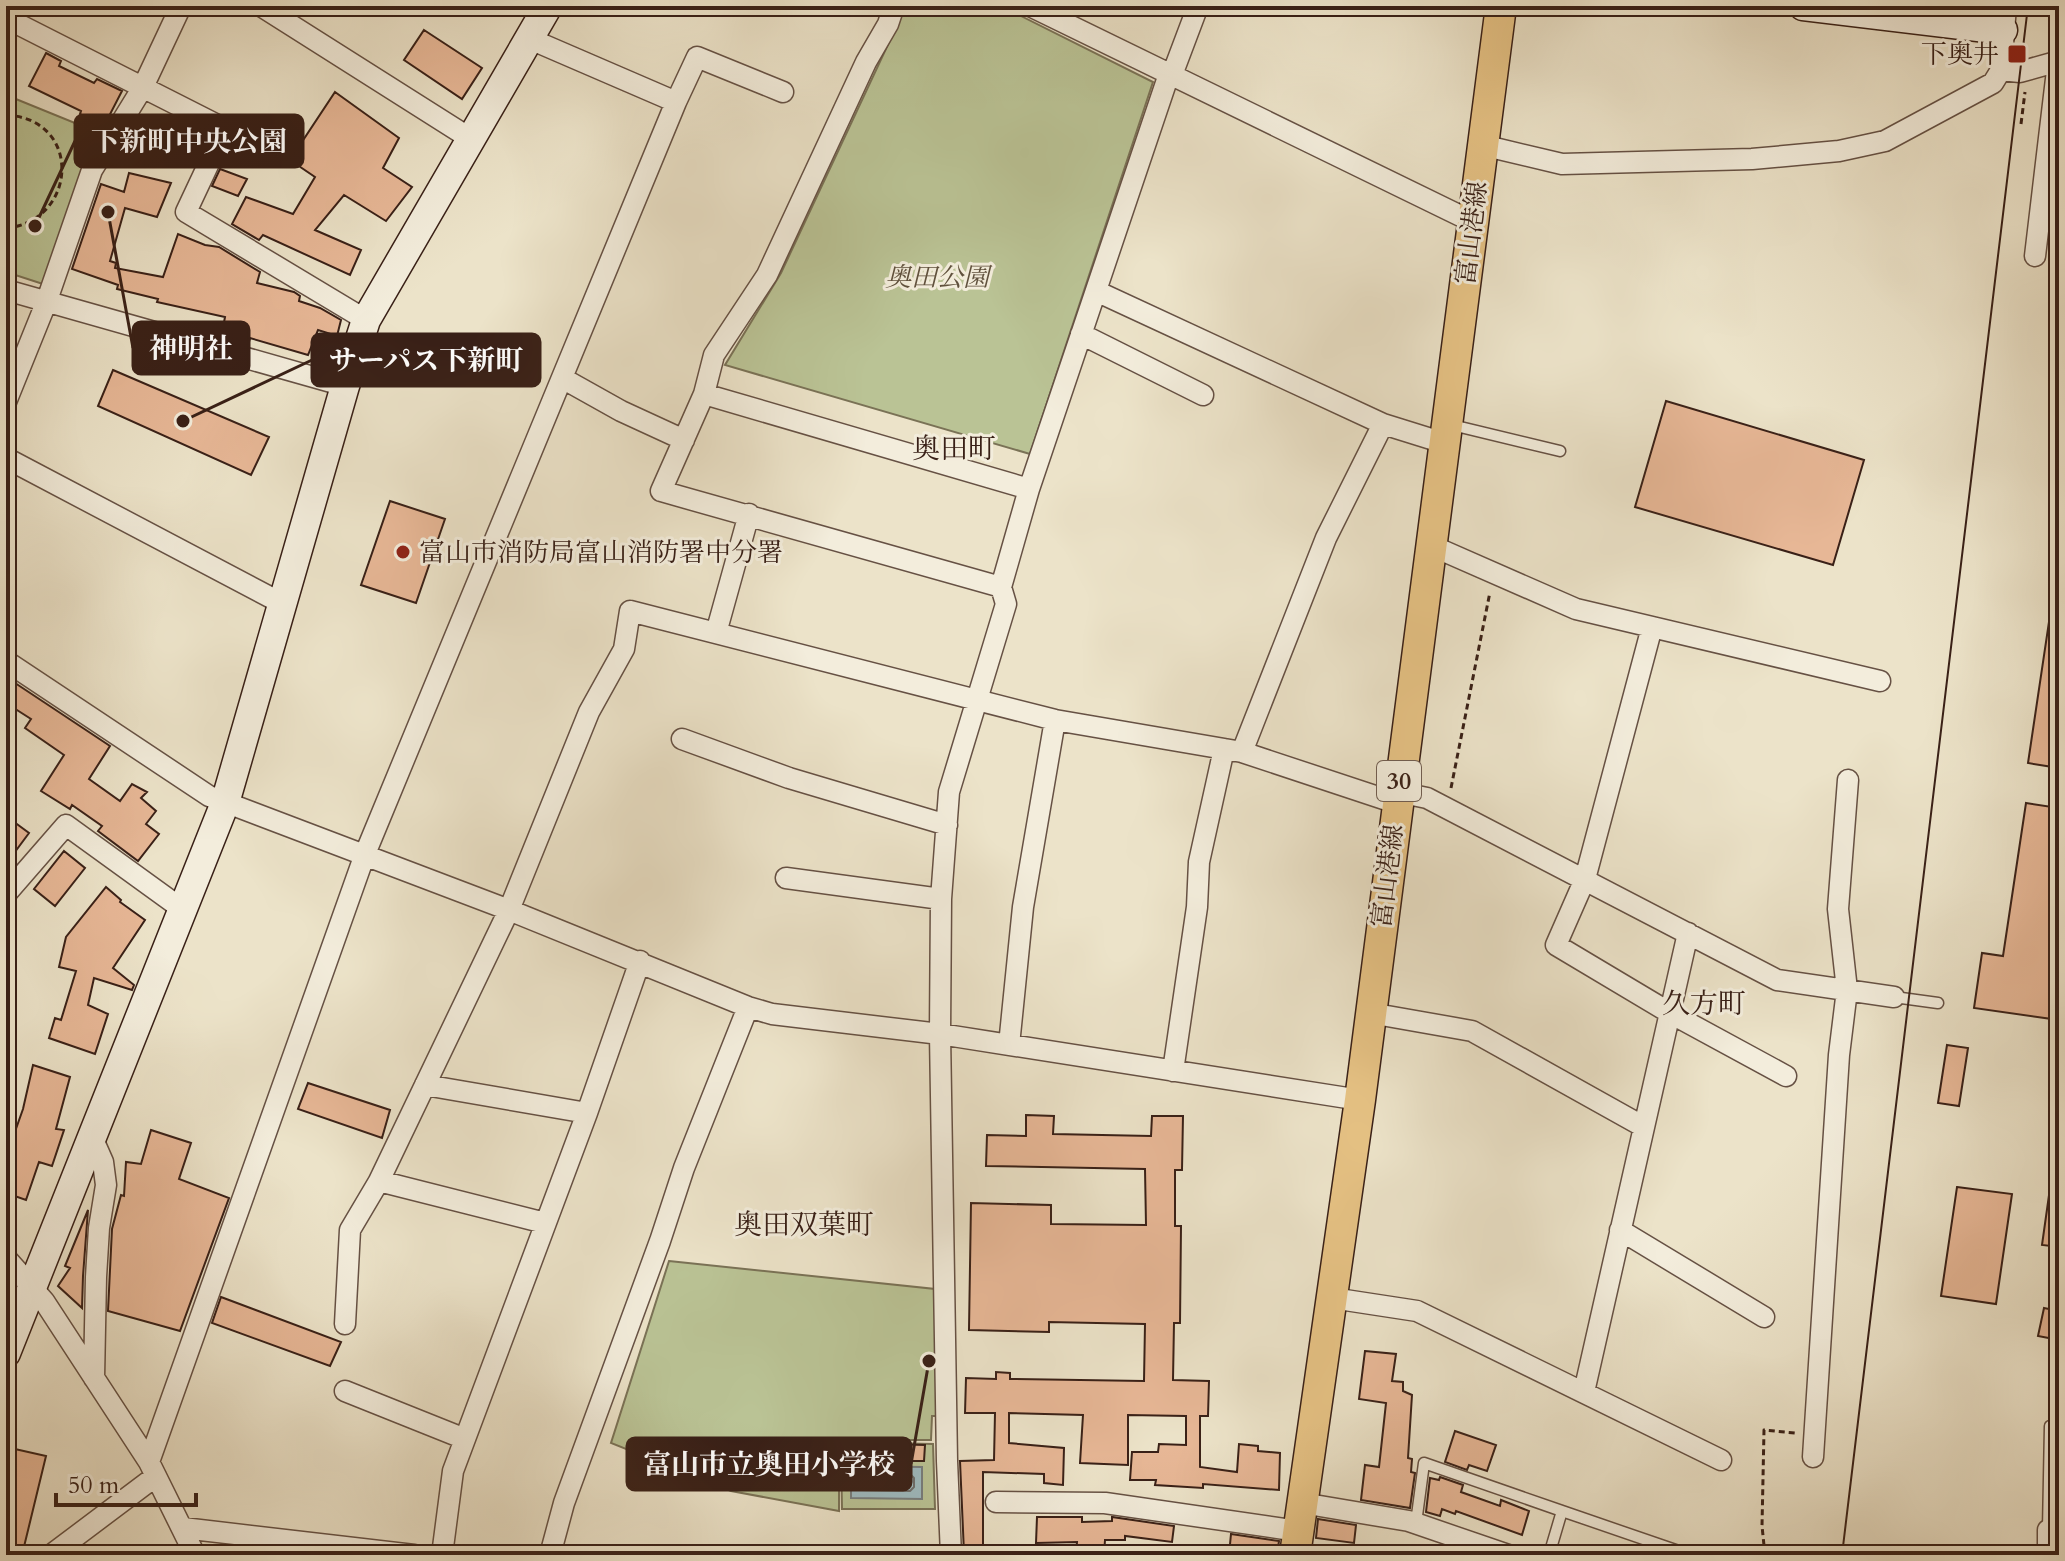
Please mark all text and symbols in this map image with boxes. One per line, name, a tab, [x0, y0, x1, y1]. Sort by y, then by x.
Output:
place label: 下奥井	[1921, 37, 1999, 72]
marker: 下奥井	[2006, 43, 2028, 65]
callout: 下新町中央公園	[75, 115, 303, 167]
text: 下新町中央公園	[91, 123, 287, 161]
street label: 富山港線	[1448, 179, 1495, 287]
park label: 奥田公園	[885, 260, 993, 295]
callout: 神明社	[133, 322, 249, 374]
text: 神明社	[149, 330, 233, 368]
callout: サーパス下新町	[312, 334, 540, 386]
text: サーパス下新町	[329, 342, 523, 380]
district label: 奥田町	[912, 430, 996, 468]
place label: 富山市消防局富山消防署中分署	[419, 535, 783, 570]
marker: 富山市消防局富山消防署中分署	[394, 543, 412, 561]
road number: 30	[1377, 761, 1421, 801]
street label: 富山港線	[1364, 822, 1411, 930]
district label: 久方町	[1662, 985, 1746, 1023]
district label: 奥田双葉町	[734, 1206, 874, 1244]
callout: 富山市立奥田小学校	[627, 1438, 911, 1490]
text: 富山市立奥田小学校	[643, 1446, 895, 1484]
scale bar	[56, 1457, 196, 1507]
text: 50 m	[68, 1469, 120, 1502]

